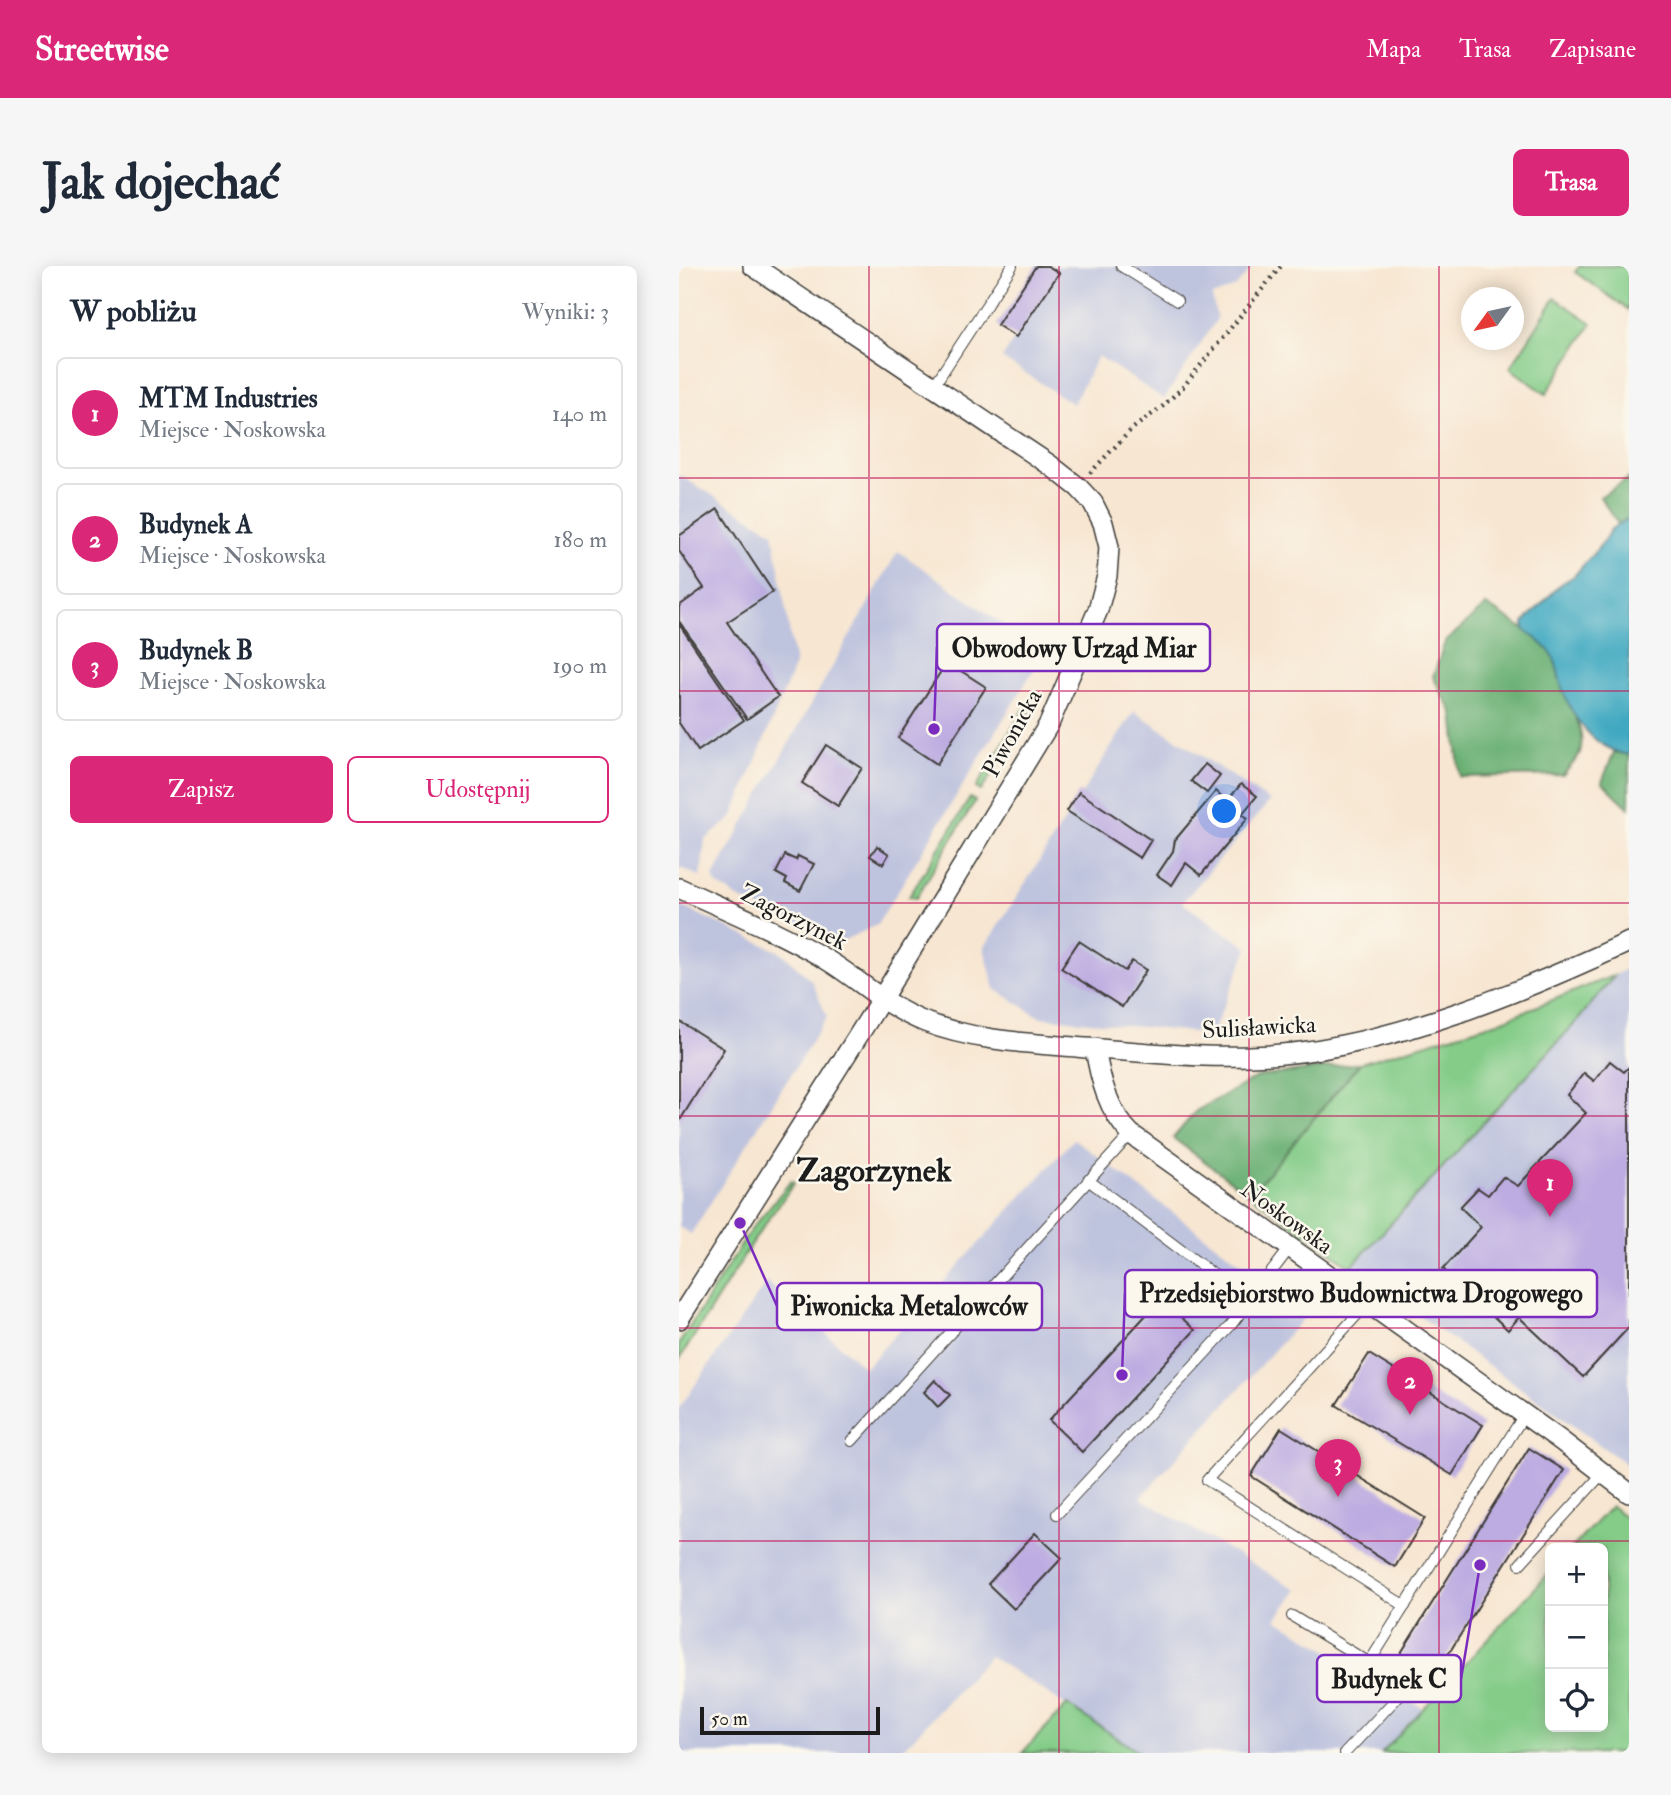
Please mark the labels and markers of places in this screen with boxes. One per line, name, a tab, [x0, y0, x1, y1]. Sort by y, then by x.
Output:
callout: Obwodowy Urząd Miar	[937, 624, 1210, 671]
pin: 1	[1527, 1159, 1573, 1217]
callout: Przedsiębiorstwo Budownictwa Drogowego	[1125, 1270, 1597, 1317]
callout: Piwonicka Metalowców	[777, 1283, 1042, 1330]
pin: 2	[1387, 1357, 1433, 1415]
pin: 3	[1315, 1439, 1361, 1497]
callout: Budynek C	[1317, 1655, 1461, 1702]

